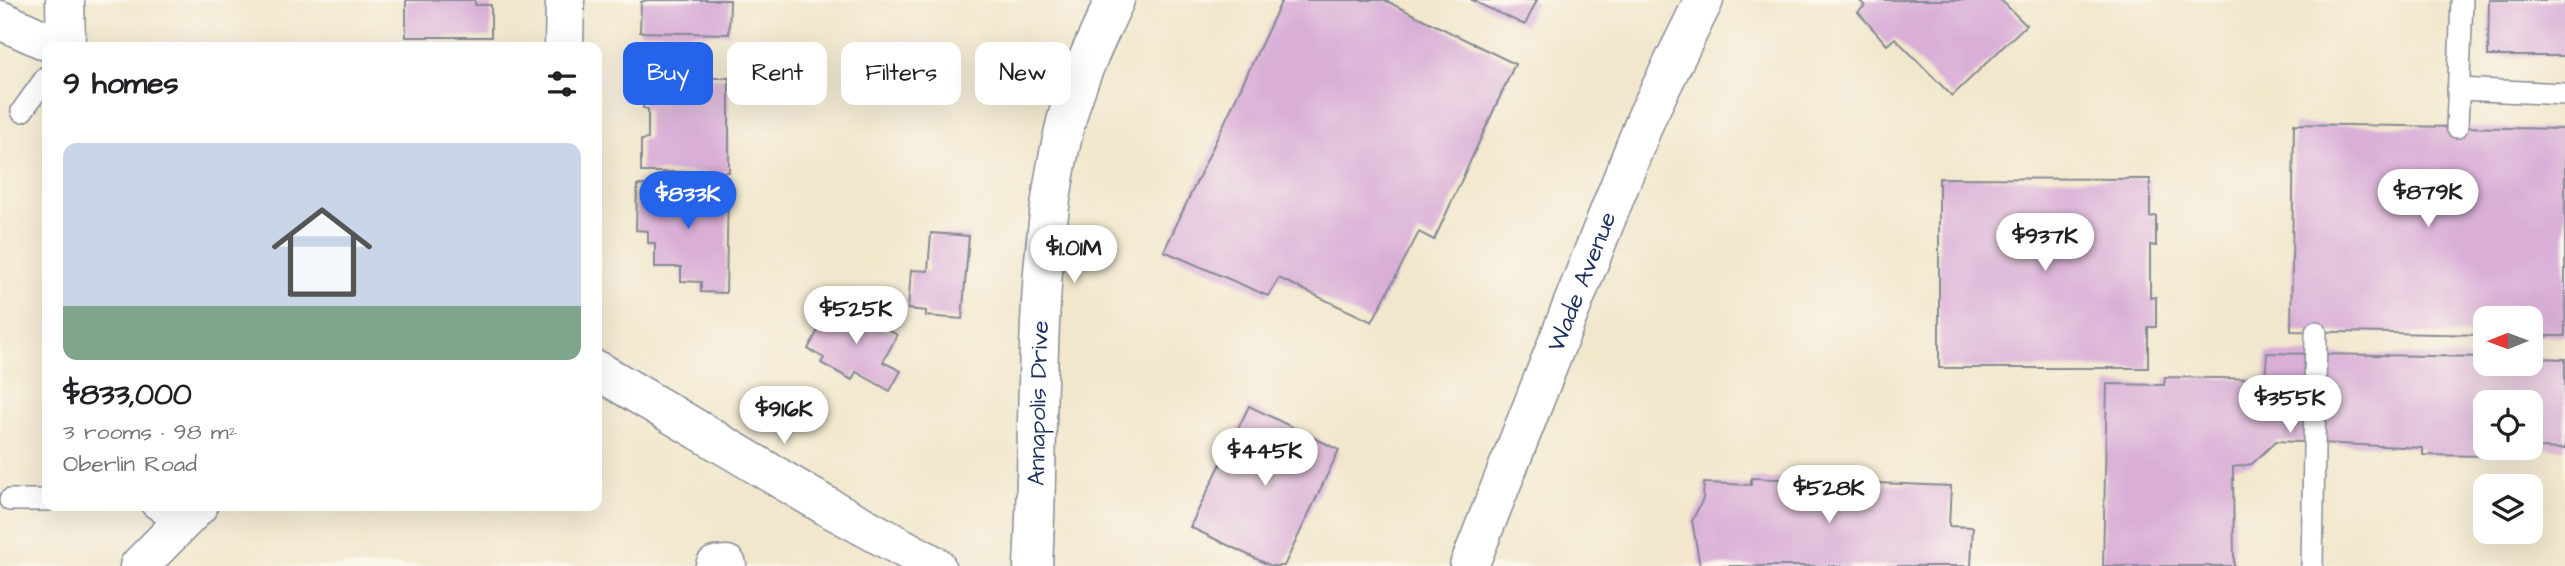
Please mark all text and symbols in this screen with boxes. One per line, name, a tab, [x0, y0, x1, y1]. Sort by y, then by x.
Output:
chip: Buy	[623, 42, 713, 105]
chip: Rent	[727, 42, 827, 105]
chip: Filters	[841, 42, 961, 105]
chip: New	[975, 42, 1071, 105]
text: 9 homes	[63, 63, 178, 105]
icon: filters	[543, 65, 581, 103]
pin: $879K	[2379, 170, 2477, 229]
pin: $833K	[639, 172, 737, 231]
text: $879K	[2394, 176, 2462, 208]
text: $833K	[655, 178, 721, 210]
icon: home	[259, 189, 385, 315]
street label: Wade Avenue	[1540, 207, 1625, 357]
pin: $937K	[1996, 214, 2094, 273]
text: $937K	[2012, 220, 2078, 252]
pin: $1.01M	[1017, 226, 1131, 285]
text: $1.01M	[1046, 232, 1102, 264]
pin: $525K	[807, 286, 905, 346]
text: $525K	[820, 293, 892, 325]
north arrow	[2473, 306, 2543, 376]
map controls	[2473, 306, 2543, 544]
street label: Annapolis Drive	[1020, 320, 1058, 486]
text: $833,000	[63, 374, 192, 416]
pin: $355K	[2241, 376, 2339, 435]
text: $355K	[2255, 382, 2326, 414]
pin: $916K	[735, 386, 833, 446]
button: locate	[2473, 390, 2543, 460]
text: $916K	[755, 393, 813, 425]
text: 3 rooms · 98 m²	[63, 416, 237, 448]
pin: $445K	[1216, 428, 1314, 488]
text: $445K	[1228, 435, 1302, 467]
text: Oberlin Road	[63, 448, 197, 480]
pin: $528K	[1780, 466, 1878, 525]
text: $528K	[1793, 472, 1865, 504]
button: layers	[2473, 474, 2543, 544]

